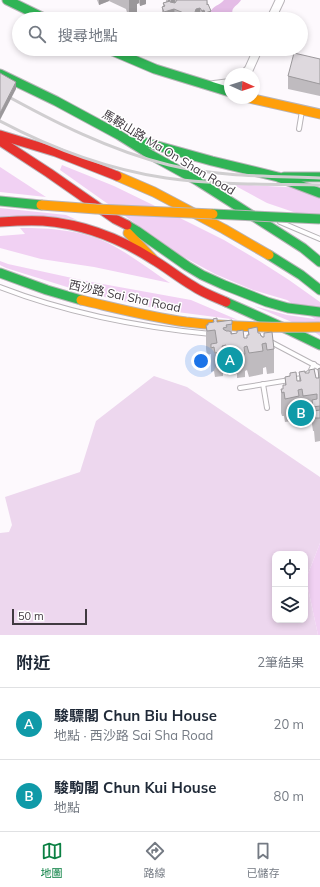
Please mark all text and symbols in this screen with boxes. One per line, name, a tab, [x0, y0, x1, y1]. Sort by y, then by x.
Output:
search box	[12, 12, 308, 56]
icon: search	[26, 23, 48, 45]
text: 搜尋地點	[58, 26, 118, 45]
north arrow	[224, 68, 260, 104]
street label: 馬鞍山路 Ma On Shan Road	[100, 106, 238, 198]
street label: 西沙路 Sai Sha Road	[68, 277, 182, 315]
pin: A	[217, 345, 243, 375]
your location	[191, 351, 211, 371]
pin: B	[288, 398, 314, 428]
map controls	[272, 551, 308, 623]
button: locate	[272, 551, 308, 587]
button: layers	[272, 587, 308, 623]
scale bar	[12, 607, 87, 626]
text: 50 m	[18, 609, 44, 623]
text: 附近	[16, 652, 50, 673]
text: 2筆結果	[257, 654, 304, 670]
text: 駿驃閣 Chun Biu House	[54, 706, 217, 725]
text: A	[24, 716, 34, 732]
text: 20 m	[274, 716, 304, 732]
text: 地點 · 西沙路 Sai Sha Road	[54, 727, 213, 743]
text: 駿駒閣 Chun Kui House	[54, 778, 217, 797]
text: B	[25, 788, 33, 804]
text: 80 m	[274, 788, 304, 804]
text: 地點	[54, 799, 80, 815]
tab: 地圖	[41, 840, 63, 880]
tab: 路線	[144, 840, 166, 880]
tab: 已儲存	[247, 840, 280, 880]

